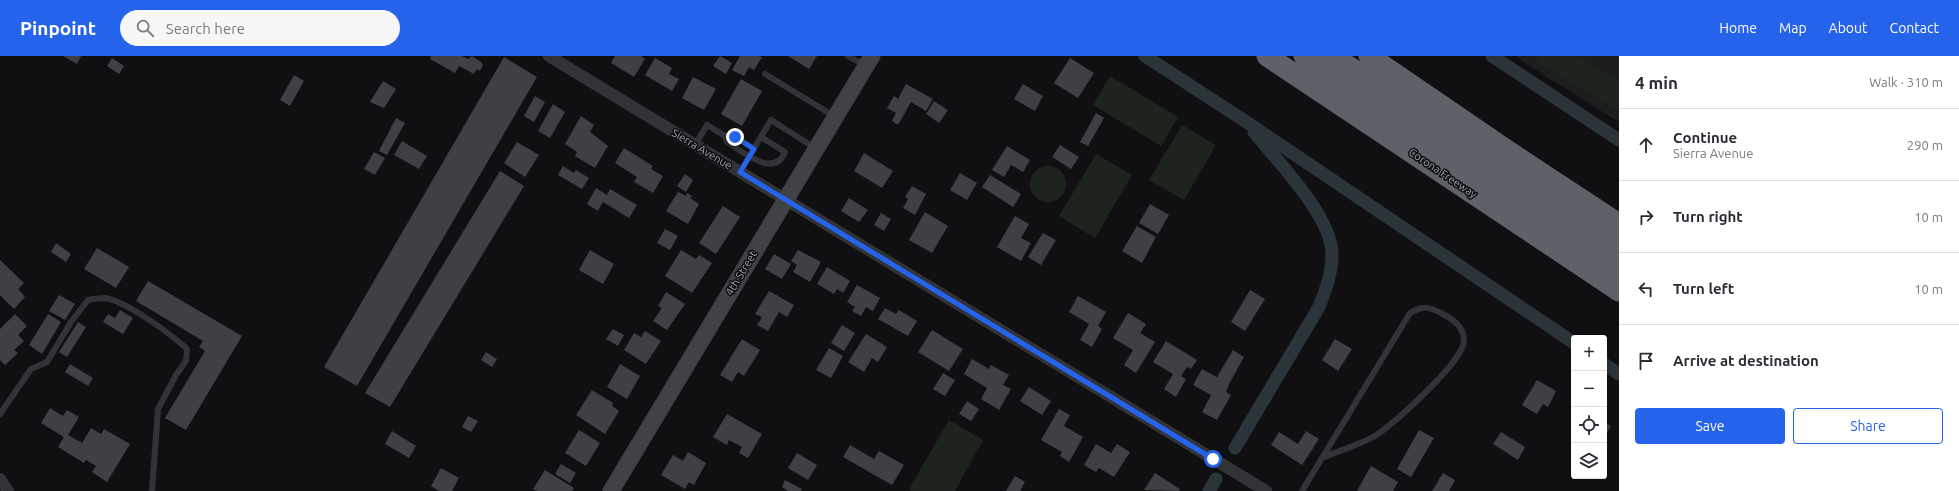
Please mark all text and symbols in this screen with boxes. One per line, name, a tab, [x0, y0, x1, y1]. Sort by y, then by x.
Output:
search box	[120, 10, 400, 46]
text: Pinpoint	[20, 17, 96, 39]
icon: search	[134, 17, 156, 39]
text: Search here	[166, 20, 245, 37]
text: Home	[1719, 20, 1757, 36]
text: Map	[1779, 20, 1807, 36]
text: About	[1829, 20, 1868, 36]
text: Contact	[1890, 20, 1939, 36]
text: 4 min	[1635, 73, 1678, 92]
text: Walk · 310 m	[1869, 75, 1943, 89]
street label: Sierra Avenue	[670, 126, 734, 172]
route end	[726, 128, 744, 146]
text: Continue	[1673, 129, 1737, 146]
icon: ahead	[1635, 134, 1657, 156]
text: 290 m	[1907, 138, 1943, 152]
street label: Corona Freeway	[1407, 146, 1480, 201]
text: Sierra Avenue	[1673, 146, 1753, 160]
icon: right	[1635, 206, 1657, 228]
text: Turn right	[1673, 208, 1743, 225]
text: 10 m	[1914, 210, 1943, 224]
street label: 4th Street	[723, 248, 759, 298]
icon: left	[1635, 278, 1657, 300]
text: Turn left	[1673, 280, 1734, 297]
text: 10 m	[1914, 282, 1943, 296]
map controls	[1571, 335, 1607, 479]
button: +	[1571, 335, 1607, 371]
icon: arrive	[1635, 350, 1657, 372]
text: Arrive at destination	[1673, 352, 1819, 369]
button: −	[1571, 371, 1607, 407]
button: locate	[1571, 407, 1607, 443]
button: Save	[1635, 408, 1785, 444]
button: Share	[1793, 408, 1943, 444]
button: layers	[1571, 443, 1607, 479]
route start	[1204, 450, 1222, 468]

